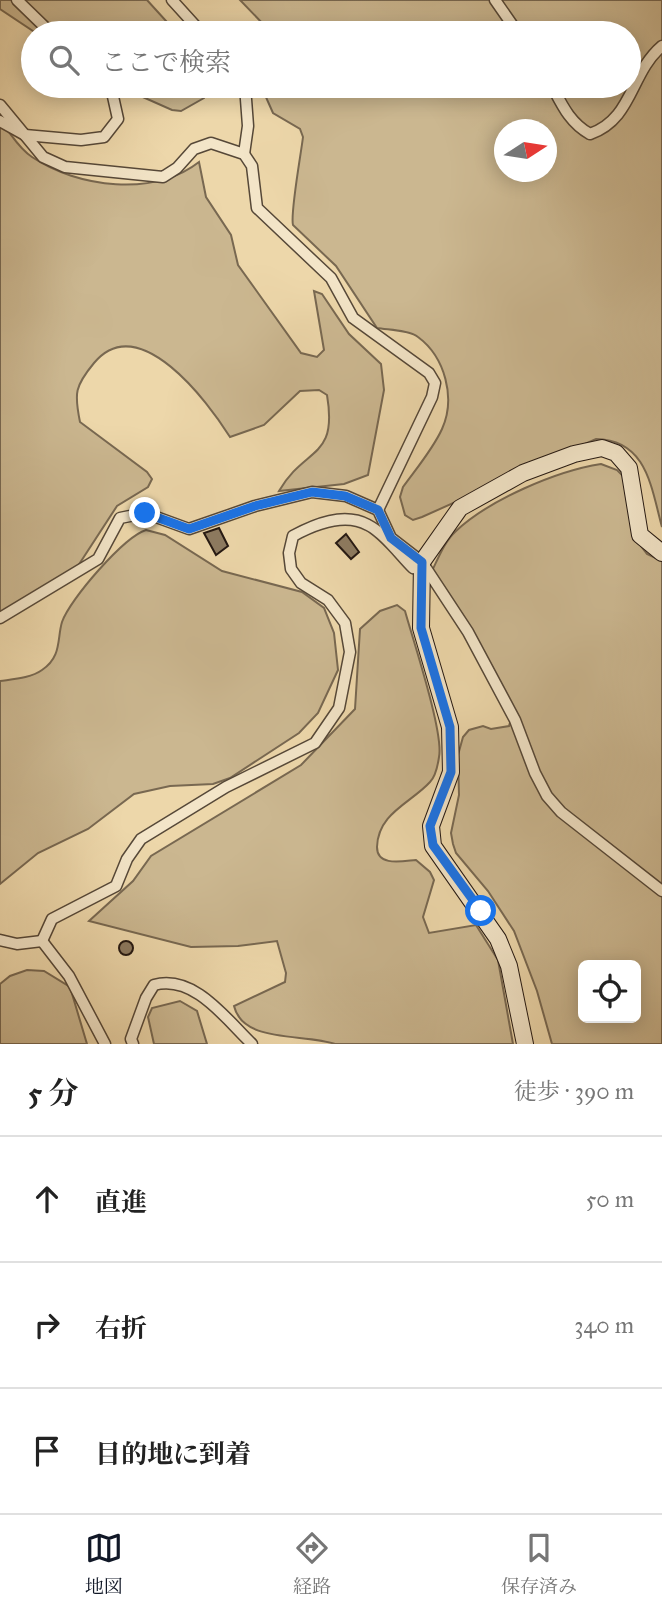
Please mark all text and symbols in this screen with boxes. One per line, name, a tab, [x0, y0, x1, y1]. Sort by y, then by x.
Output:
search box	[21, 21, 641, 98]
icon: search	[45, 41, 83, 79]
text: ここで検索	[101, 46, 231, 78]
north arrow	[494, 119, 557, 182]
route end	[129, 497, 160, 528]
route start	[465, 895, 496, 926]
map controls	[578, 960, 641, 1023]
button: locate	[578, 960, 641, 1023]
text: 5 分	[28, 1075, 78, 1111]
text: 徒歩 · 390 m	[514, 1077, 634, 1105]
icon: ahead	[28, 1180, 66, 1218]
text: 50 m	[586, 1185, 634, 1213]
text: 直進	[95, 1186, 147, 1218]
icon: right	[28, 1306, 66, 1344]
text: 340 m	[574, 1311, 634, 1339]
text: 右折	[95, 1312, 147, 1344]
icon: arrive	[28, 1432, 66, 1470]
text: 目的地に到着	[95, 1438, 251, 1470]
tab: 地図	[85, 1529, 123, 1598]
tab: 経路	[293, 1529, 331, 1598]
tab: 保存済み	[501, 1529, 577, 1598]

